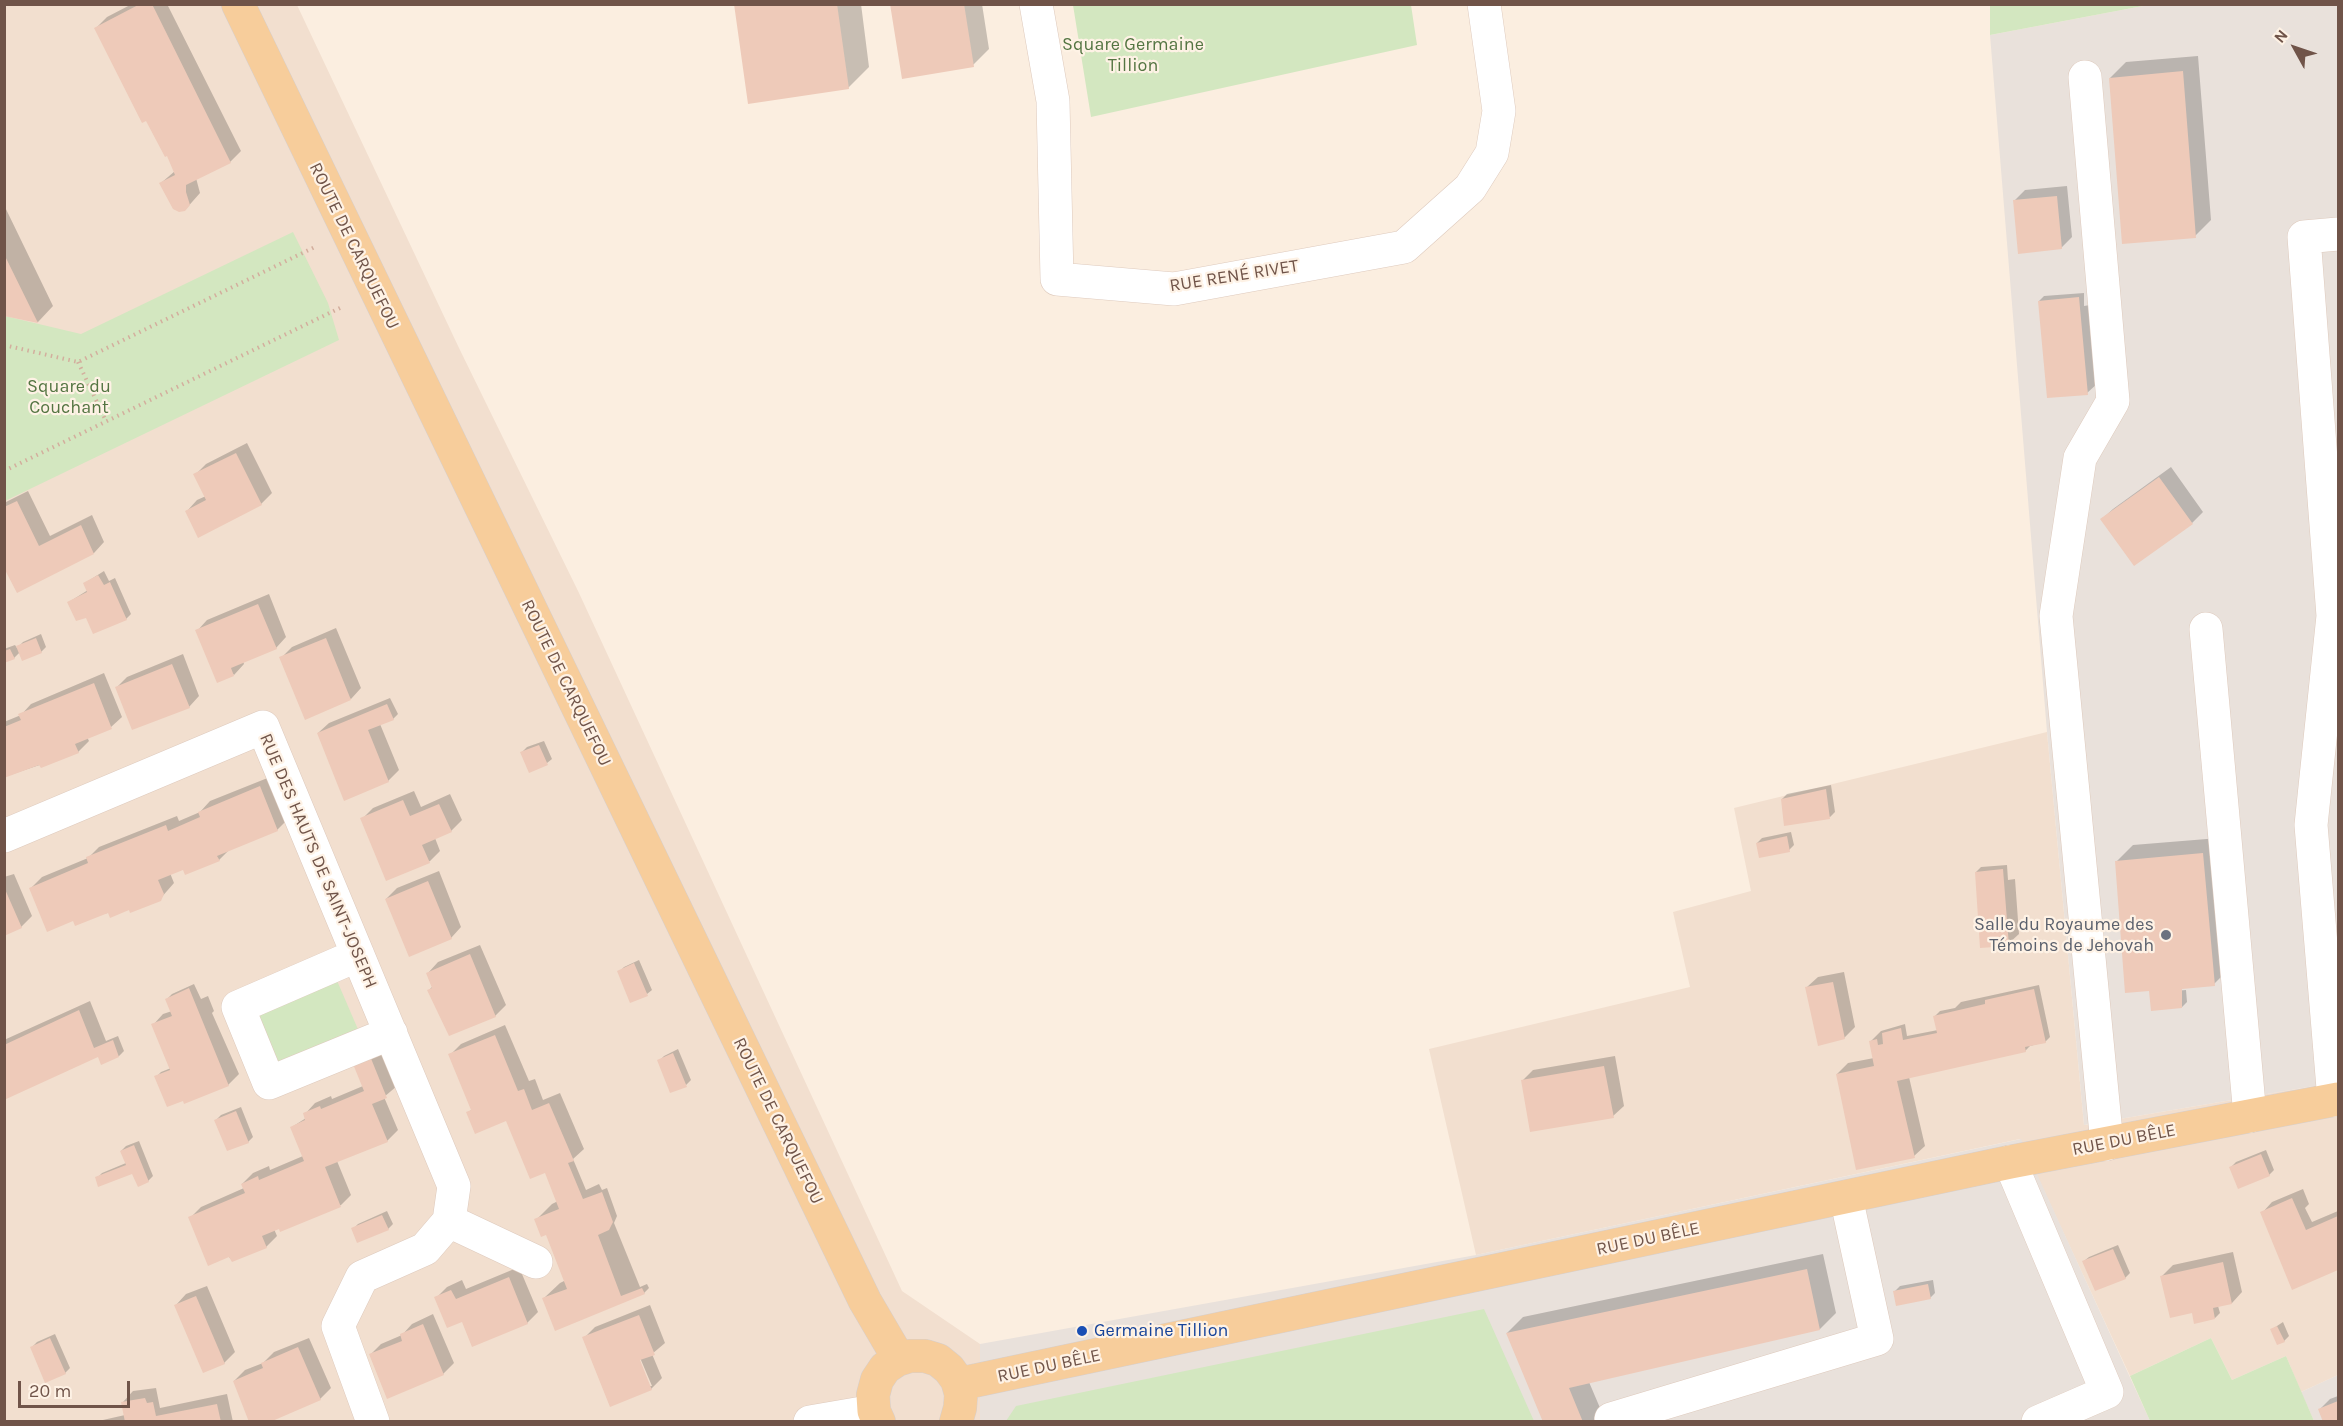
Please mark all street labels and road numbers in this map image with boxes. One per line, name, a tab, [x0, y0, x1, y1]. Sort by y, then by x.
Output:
street label: ROUTE DE CARQUEFOU	[304, 159, 404, 333]
street label: RUE RENÉ RIVET	[1168, 255, 1300, 297]
street label: ROUTE DE CARQUEFOU	[516, 596, 616, 770]
street label: RUE DES HAUTS DE SAINT-JOSEPH	[254, 730, 382, 992]
street label: ROUTE DE CARQUEFOU	[728, 1034, 828, 1208]
street label: RUE DU BÊLE	[2070, 1119, 2178, 1161]
street label: RUE DU BÊLE	[1594, 1218, 1702, 1260]
street label: RUE DU BÊLE	[995, 1345, 1103, 1387]

